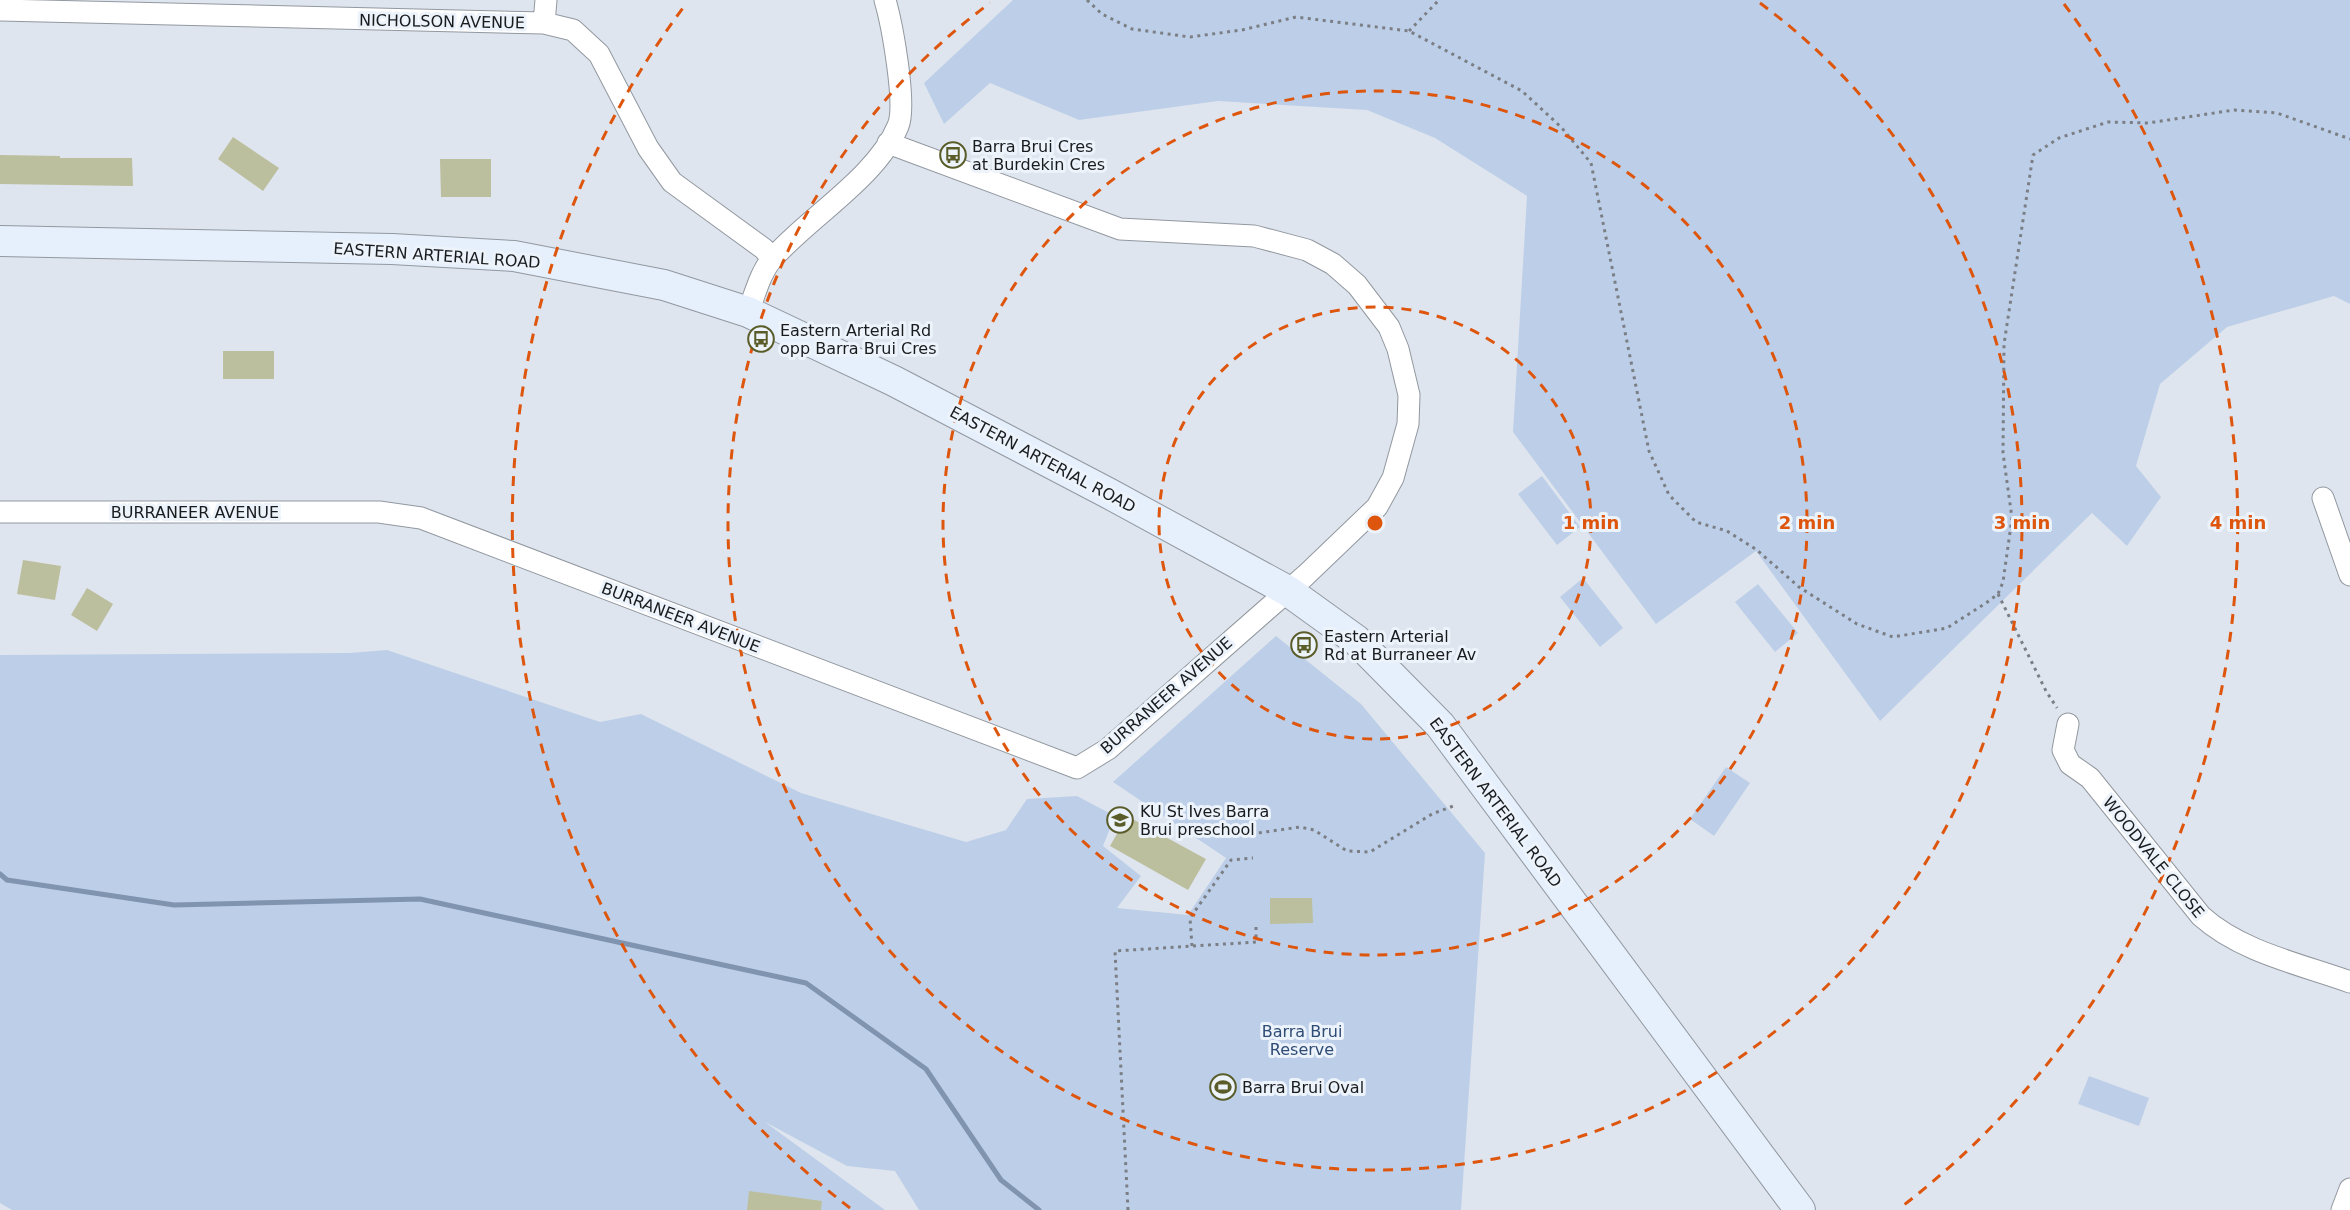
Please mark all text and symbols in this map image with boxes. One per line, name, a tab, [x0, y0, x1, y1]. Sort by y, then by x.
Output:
street label: NICHOLSON AVENUE	[359, 11, 525, 32]
place label: Barra Brui Cres at Burdekin Cres	[972, 137, 1105, 174]
bus stop icon: Barra Brui Cres at Burdekin Cres	[938, 140, 968, 170]
street label: EASTERN ARTERIAL ROAD	[333, 239, 541, 272]
place label: Eastern Arterial Rd opp Barra Brui Cres	[780, 321, 937, 358]
bus stop icon: Eastern Arterial Rd opp Barra Brui Cres	[746, 324, 776, 354]
street label: EASTERN ARTERIAL ROAD	[947, 402, 1139, 517]
street label: BURRANEER AVENUE	[111, 503, 279, 522]
text: 1 min	[1563, 512, 1619, 533]
text: 2 min	[1779, 512, 1835, 533]
text: 3 min	[1994, 512, 2050, 533]
text: 4 min	[2210, 512, 2266, 533]
centre of rings	[1365, 513, 1385, 533]
street label: BURRANEER AVENUE	[599, 578, 763, 657]
place label: Eastern Arterial Rd at Burraneer Av	[1324, 627, 1476, 664]
bus stop icon: Eastern Arterial Rd at Burraneer Av	[1289, 630, 1319, 660]
street label: BURRANEER AVENUE	[1097, 633, 1236, 758]
street label: EASTERN ARTERIAL ROAD	[1426, 714, 1566, 891]
street label: WOODVALE CLOSE	[2099, 793, 2208, 922]
place label: KU St Ives Barra Brui preschool	[1140, 802, 1269, 839]
school or university icon: KU St Ives Barra Brui preschool	[1105, 805, 1135, 835]
park label: Barra Brui Reserve	[1262, 1022, 1342, 1059]
sports icon: Barra Brui Oval	[1208, 1072, 1238, 1102]
place label: Barra Brui Oval	[1242, 1078, 1364, 1097]

